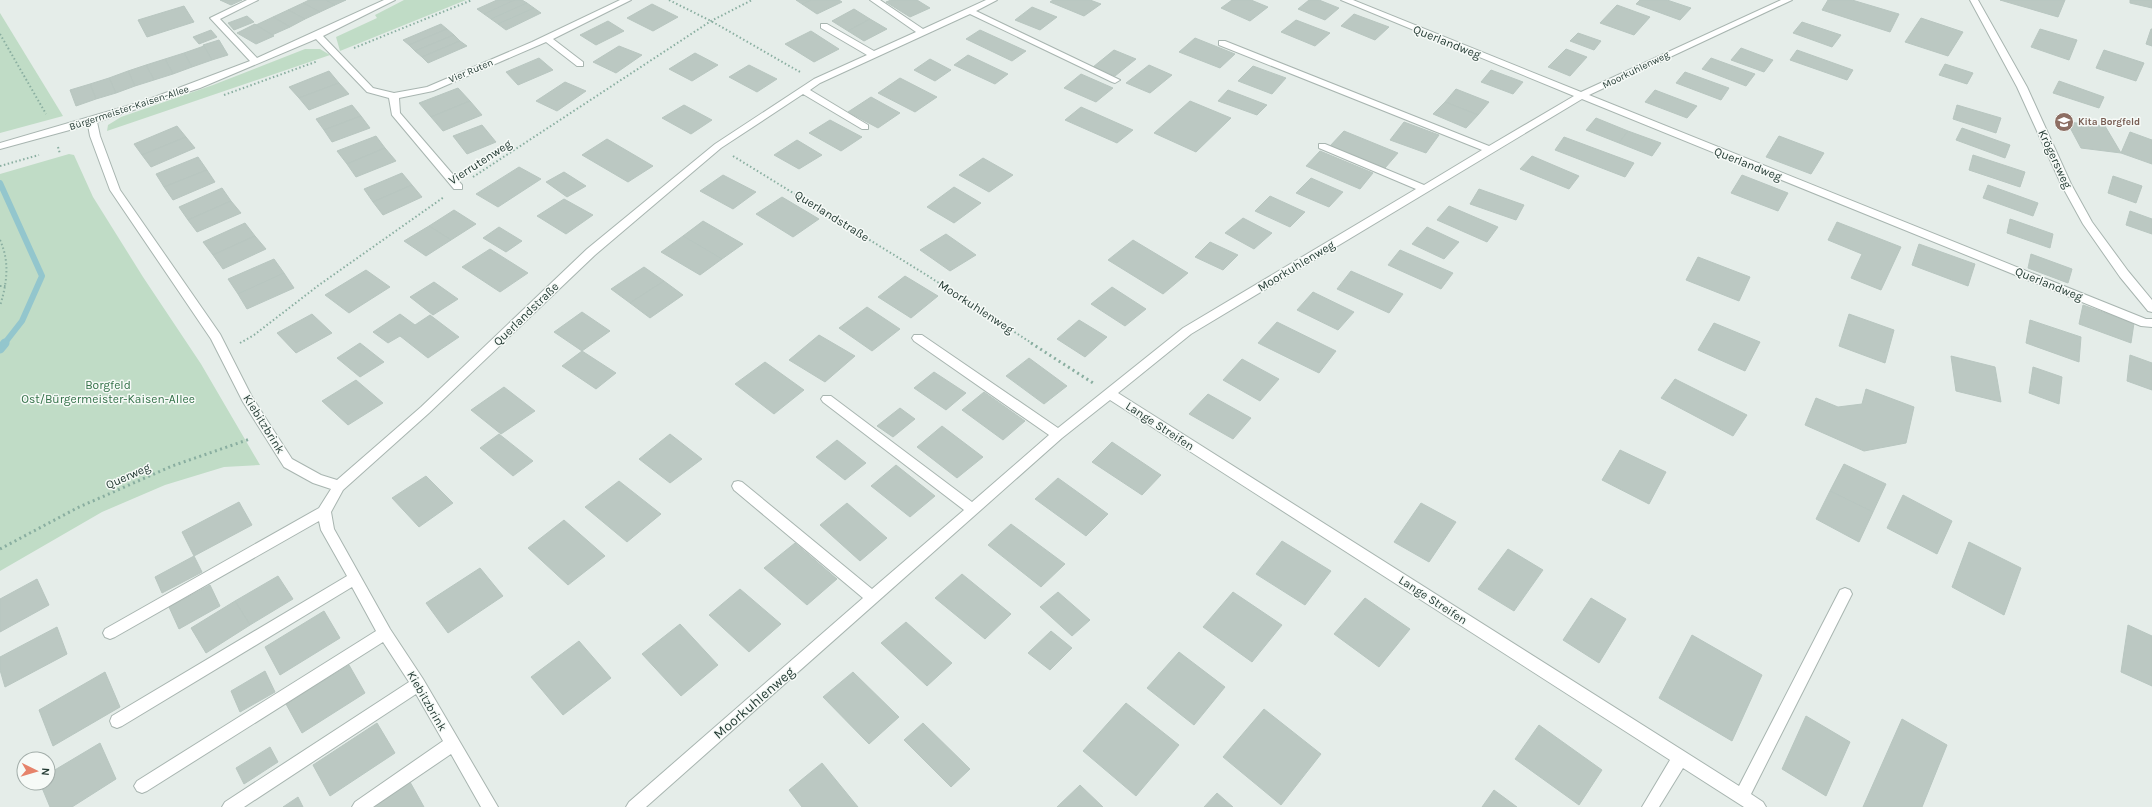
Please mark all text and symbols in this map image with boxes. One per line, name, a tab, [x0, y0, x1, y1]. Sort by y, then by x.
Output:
street label: Querlandweg	[1411, 22, 1483, 62]
street label: Moorkuhlenweg	[1601, 49, 1672, 91]
street label: Vier Ruten	[447, 56, 495, 86]
street label: Bürgermeister-Kaisen-Allee	[68, 83, 190, 133]
school or university icon: Kita Borgfeld	[2053, 111, 2075, 133]
place label: Kita Borgfeld	[2078, 116, 2140, 128]
street label: Krögersweg	[2035, 127, 2075, 191]
street label: Vierrutenweg	[446, 136, 514, 187]
street label: Querlandweg	[1712, 144, 1784, 184]
street label: Querlandstraße	[792, 187, 872, 245]
street label: Moorkuhlenweg	[1255, 237, 1337, 294]
street label: Querlandweg	[2013, 264, 2085, 304]
street label: Moorkuhlenweg	[936, 277, 1017, 337]
street label: Querlandstraße	[490, 279, 562, 349]
park label: Borgfeld Ost/Bürgermeister-Kaisen-Allee	[21, 378, 195, 406]
street label: Kiebitzbrink	[240, 392, 288, 456]
street label: Lange Streifen	[1123, 399, 1197, 453]
street label: Querweg	[104, 460, 153, 492]
street label: Lange Streifen	[1396, 573, 1470, 627]
street label: Moorkuhlenweg	[710, 663, 798, 743]
street label: Kiebitzbrink	[404, 669, 450, 734]
north arrow	[16, 751, 56, 791]
text: N	[39, 767, 52, 776]

